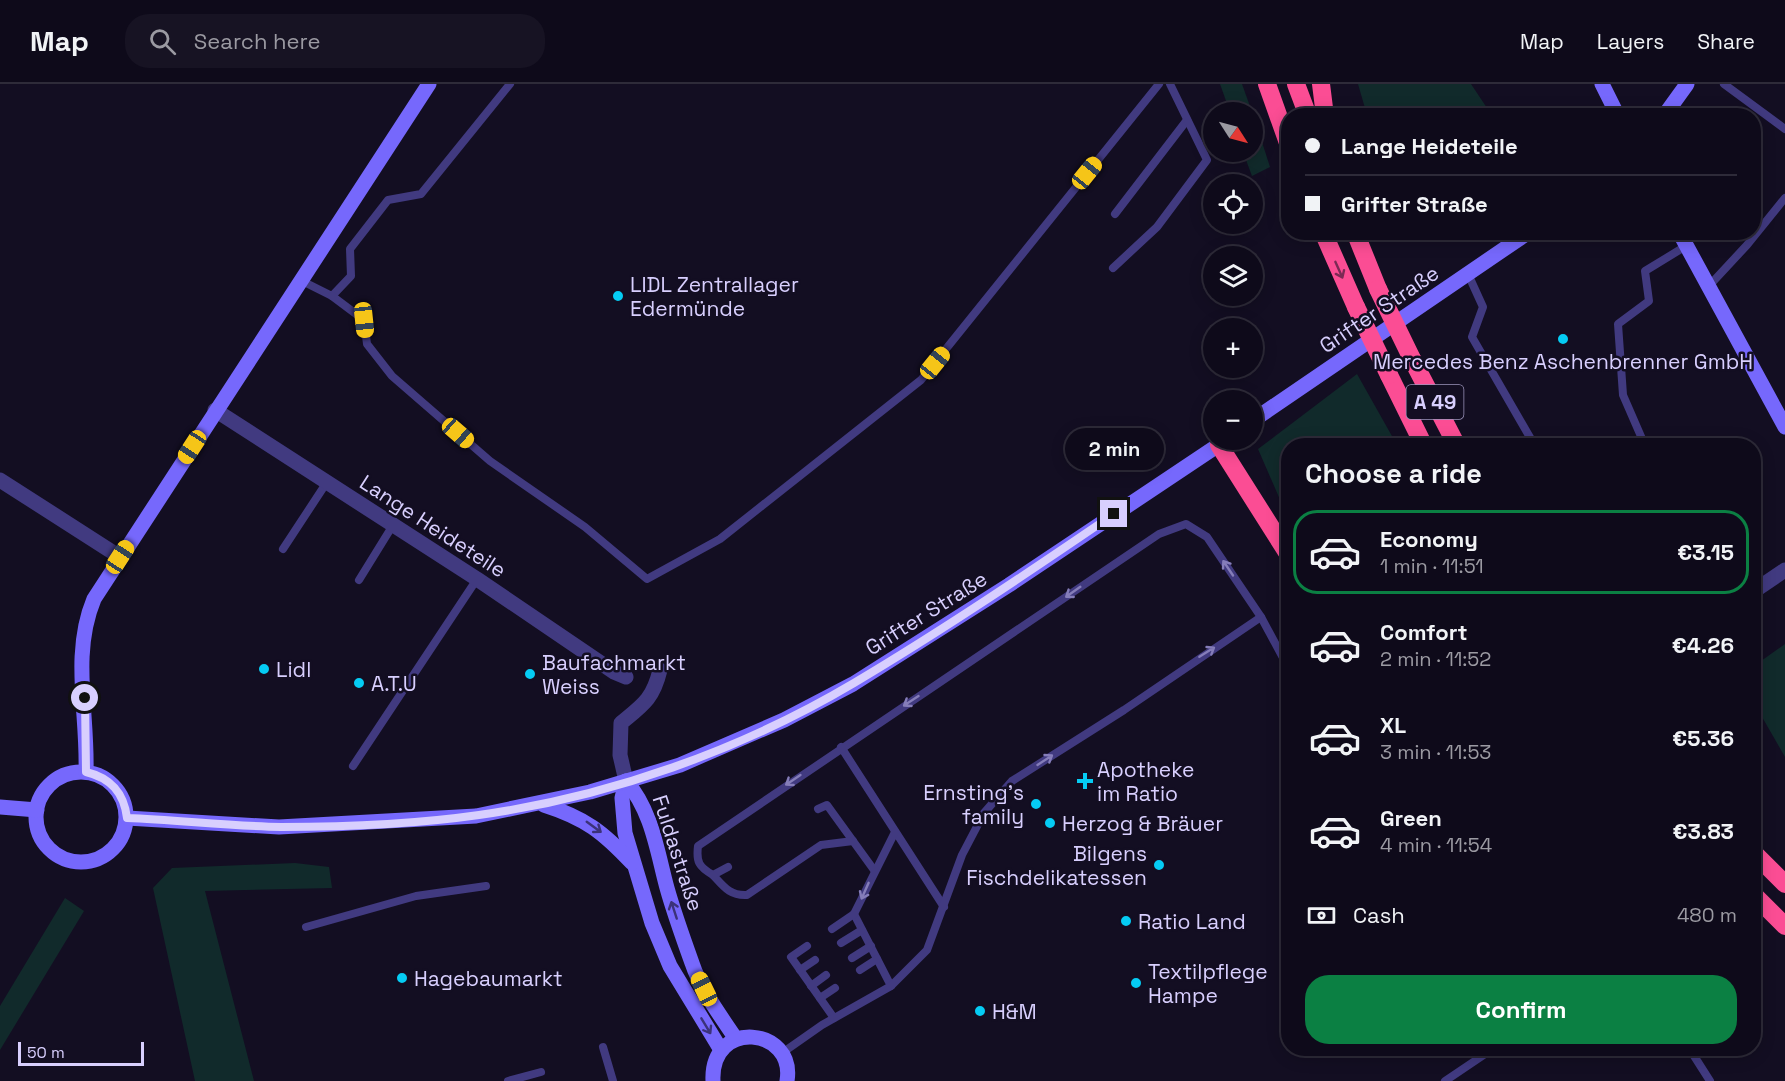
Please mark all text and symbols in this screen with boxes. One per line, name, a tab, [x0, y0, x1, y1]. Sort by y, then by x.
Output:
search box	[125, 14, 545, 68]
text: Map	[30, 23, 89, 59]
icon: search	[146, 25, 179, 58]
text: Search here	[194, 27, 321, 55]
text: Map	[1520, 28, 1564, 55]
text: Layers	[1597, 28, 1664, 55]
text: Share	[1697, 28, 1755, 55]
north arrow	[1203, 102, 1263, 162]
map controls	[1203, 102, 1263, 450]
text: Lange Heideteile	[1341, 132, 1518, 160]
car	[1069, 153, 1105, 193]
button: locate	[1203, 174, 1263, 234]
text: Grifter Straße	[1341, 190, 1488, 218]
button: layers	[1203, 246, 1263, 306]
street label: Grifter Straße	[1314, 259, 1444, 359]
one-way arrow	[1334, 260, 1345, 278]
place label: LIDL Zentrallager Edermünde	[630, 271, 799, 322]
marker: LIDL Zentrallager Edermünde	[611, 289, 625, 303]
car	[353, 301, 375, 339]
button: +	[1203, 318, 1263, 378]
marker: Mercedes Benz Aschenbrenner GmbH	[1556, 332, 1570, 346]
car	[917, 343, 953, 383]
place label: Mercedes Benz Aschenbrenner GmbH	[1373, 348, 1753, 375]
road number: A 49	[1406, 385, 1464, 419]
button: −	[1203, 390, 1263, 450]
car	[439, 414, 477, 452]
car	[175, 427, 209, 467]
callout: 2 min	[1064, 427, 1164, 469]
text: 2 min	[1089, 436, 1140, 462]
text: Choose a ride	[1305, 456, 1482, 491]
street label: Lange Heideteile	[355, 469, 511, 583]
route end	[1100, 500, 1127, 527]
icon: car	[1308, 525, 1362, 579]
text: Economy	[1380, 525, 1478, 553]
car	[103, 537, 137, 577]
text: €3.15	[1677, 538, 1734, 566]
text: 1 min · 11:51	[1380, 553, 1484, 579]
one-way arrow	[1222, 561, 1234, 577]
street label: Grifter Straße	[860, 565, 992, 661]
one-way arrow	[1065, 586, 1082, 598]
icon: car	[1308, 618, 1362, 672]
text: Comfort	[1380, 618, 1468, 646]
text: €4.26	[1672, 631, 1734, 659]
one-way arrow	[1199, 645, 1216, 658]
text: 2 min · 11:52	[1380, 646, 1491, 672]
place label: Baufachmarkt Weiss	[542, 649, 686, 700]
place label: Lidl	[276, 656, 311, 683]
marker: Lidl	[257, 662, 271, 676]
marker: Baufachmarkt Weiss	[523, 667, 537, 681]
place label: A.T.U	[371, 670, 417, 697]
marker: A.T.U	[352, 676, 366, 690]
route start	[71, 684, 98, 711]
one-way arrow	[903, 695, 920, 707]
icon: car	[1308, 711, 1362, 765]
text: XL	[1380, 711, 1406, 739]
text: €5.36	[1672, 724, 1734, 752]
text: 3 min · 11:53	[1380, 739, 1491, 765]
one-way arrow	[1036, 754, 1053, 766]
place label: Apotheke im Ratio	[1097, 756, 1194, 807]
one-way arrow	[785, 774, 801, 786]
marker: Apotheke im Ratio	[1078, 774, 1092, 788]
place label: Ernsting's family	[923, 779, 1024, 830]
street label: Fuldastraße	[647, 791, 709, 915]
marker: Ernsting's family	[1029, 797, 1043, 811]
icon: car	[1308, 804, 1362, 858]
text: Green	[1380, 804, 1442, 832]
place label: Herzog & Bräuer	[1062, 810, 1223, 837]
marker: Herzog & Bräuer	[1043, 816, 1057, 830]
text: €3.83	[1673, 817, 1734, 845]
one-way arrow	[586, 821, 602, 834]
text: 4 min · 11:54	[1380, 832, 1492, 858]
place label: Bilgens Fischdelikatessen	[966, 840, 1147, 891]
marker: Bilgens Fischdelikatessen	[1152, 858, 1166, 872]
one-way arrow	[858, 882, 870, 900]
icon: cash	[1305, 899, 1338, 932]
one-way arrow	[668, 901, 679, 920]
text: Cash	[1353, 901, 1405, 929]
text: 480 m	[1677, 902, 1737, 928]
place label: Ratio Land	[1138, 908, 1246, 935]
marker: Ratio Land	[1119, 914, 1133, 928]
place label: Textilpflege Hampe	[1148, 958, 1268, 1009]
place label: Hagebaumarkt	[414, 965, 563, 992]
car	[688, 969, 720, 1009]
marker: Hagebaumarkt	[395, 971, 409, 985]
button: Confirm	[1305, 975, 1737, 1044]
marker: Textilpflege Hampe	[1129, 976, 1143, 990]
place label: H&M	[992, 998, 1037, 1025]
marker: H&M	[973, 1004, 987, 1018]
one-way arrow	[700, 1017, 712, 1034]
scale bar	[18, 1039, 144, 1066]
text: 50 m	[27, 1042, 65, 1063]

